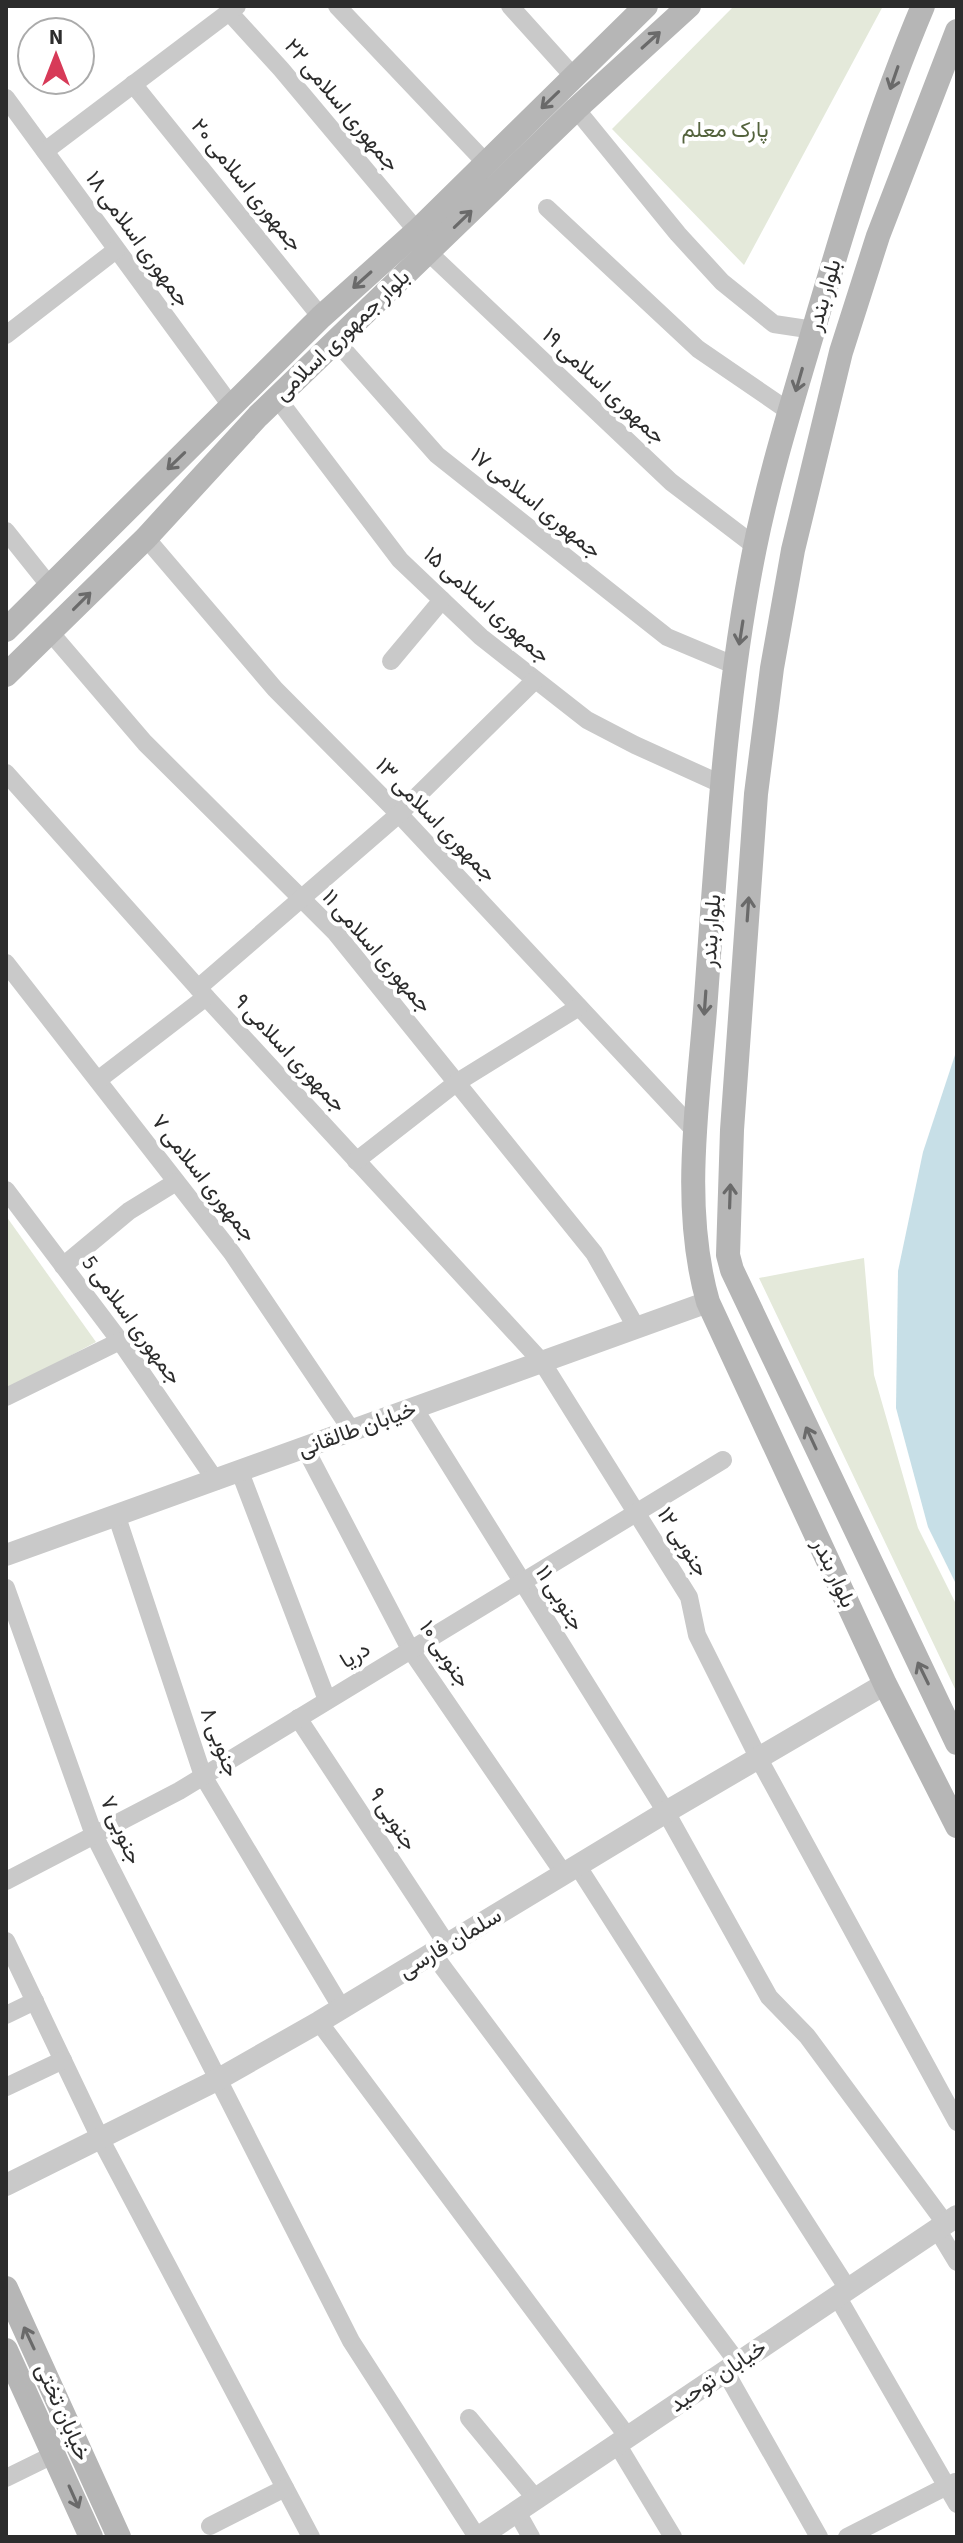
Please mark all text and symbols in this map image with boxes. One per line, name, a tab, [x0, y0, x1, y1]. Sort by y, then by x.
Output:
north arrow	[16, 16, 96, 96]
text: N	[49, 21, 63, 53]
street label: جمهوری اسلامی ۲۲	[277, 31, 407, 179]
one-way arrow	[641, 31, 661, 49]
one-way arrow	[886, 66, 901, 91]
one-way arrow	[541, 90, 560, 109]
street label: جمهوری اسلامی ۲۰	[183, 112, 311, 258]
park label: پارک معلم	[681, 114, 769, 146]
street label: جمهوری اسلامی ۱۸	[78, 164, 198, 314]
one-way arrow	[453, 210, 472, 229]
street label: بلوار بندر	[798, 255, 850, 336]
street label: بلوار جمهوری اسلامی	[267, 262, 417, 408]
one-way arrow	[353, 270, 373, 288]
street label: جمهوری اسلامی ۱۹	[535, 320, 673, 452]
one-way arrow	[791, 366, 806, 392]
street label: جمهوری اسلامی ۱۷	[463, 440, 609, 566]
one-way arrow	[167, 451, 186, 470]
street label: جمهوری اسلامی ۱۵	[416, 539, 558, 671]
one-way arrow	[72, 592, 91, 611]
one-way arrow	[733, 620, 748, 645]
street label: جمهوری اسلامی ۱۳	[368, 750, 504, 890]
street label: جمهوری اسلامی ۱۱	[314, 882, 440, 1020]
street label: بلوار بندر	[692, 893, 730, 970]
one-way arrow	[741, 896, 756, 923]
street label: جمهوری اسلامی ۹	[226, 986, 354, 1120]
one-way arrow	[697, 989, 712, 1016]
street label: جمهوری اسلامی ۷	[144, 1107, 264, 1249]
one-way arrow	[722, 1183, 737, 1210]
street label: جمهوری اسلامی 5	[74, 1249, 190, 1391]
street label: خیابان طالقانی	[293, 1393, 421, 1465]
one-way arrow	[803, 1426, 818, 1450]
street label: ۱۲ جنوبی	[649, 1501, 717, 1583]
street label: بلوار بندر	[804, 1532, 864, 1613]
street label: ۱۱ جنوبی	[527, 1559, 593, 1637]
street label: ۱۰ جنوبی	[411, 1614, 479, 1694]
street label: دریا	[334, 1633, 376, 1677]
one-way arrow	[915, 1661, 930, 1685]
street label: ۸ جنوبی	[192, 1703, 248, 1781]
street label: ۹ جنوبی	[361, 1781, 425, 1857]
street label: ۷ جنوبی	[92, 1791, 150, 1869]
street label: سلمان فارسی	[392, 1900, 508, 1986]
one-way arrow	[21, 2327, 36, 2351]
street label: خیابان توحید	[663, 2332, 773, 2420]
street label: خیابان تختی	[27, 2358, 99, 2466]
one-way arrow	[67, 2484, 82, 2509]

